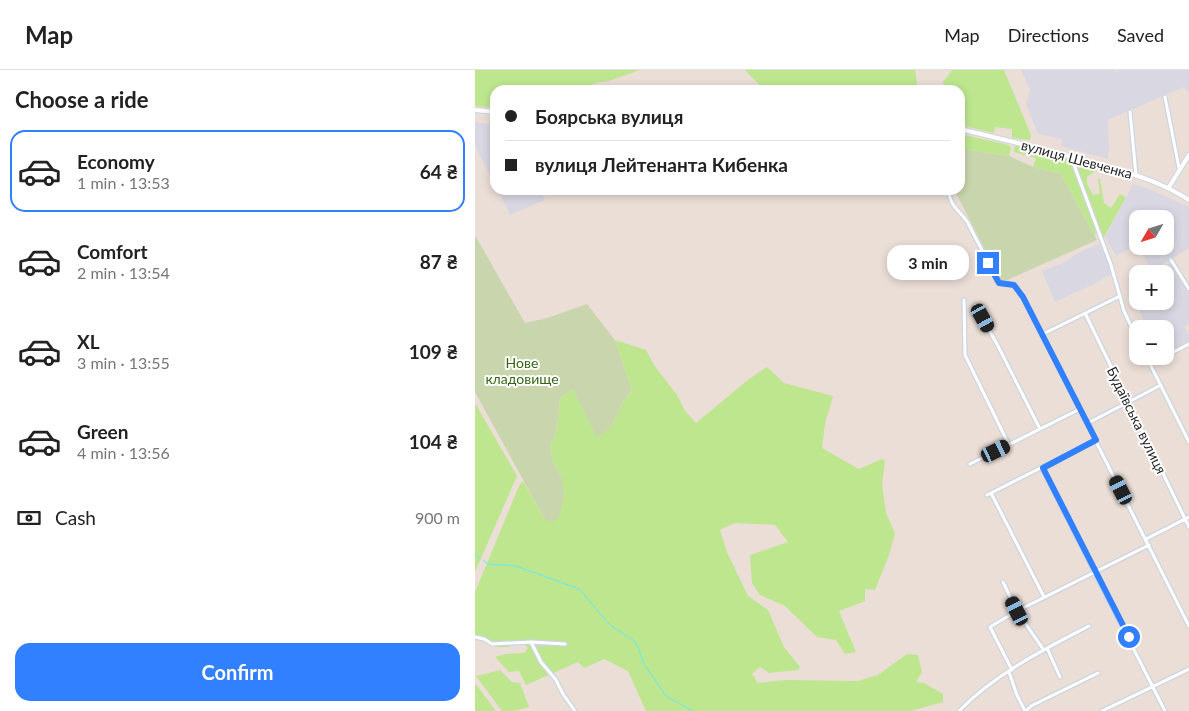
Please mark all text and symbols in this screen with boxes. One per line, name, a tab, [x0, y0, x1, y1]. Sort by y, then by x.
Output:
text: Map	[25, 20, 73, 49]
text: Map	[944, 24, 980, 46]
text: Directions	[1008, 24, 1089, 46]
text: Saved	[1117, 24, 1164, 46]
text: Choose a ride	[15, 86, 149, 113]
text: Боярська вулиця	[535, 105, 683, 128]
street label: вулиця Шевченка	[1020, 136, 1134, 182]
icon: car	[17, 149, 62, 194]
text: Economy	[77, 150, 155, 173]
text: вулиця Лейтенанта Кибенка	[535, 153, 788, 176]
text: 64 ₴	[420, 160, 458, 183]
text: 1 min · 13:53	[77, 173, 170, 192]
north arrow	[1129, 210, 1174, 255]
map controls	[1129, 210, 1174, 365]
icon: car	[17, 239, 62, 284]
text: Comfort	[77, 240, 148, 263]
callout: 3 min	[888, 246, 971, 280]
text: 87 ₴	[420, 250, 458, 273]
route end	[977, 252, 999, 274]
text: 3 min	[908, 253, 948, 272]
text: 2 min · 13:54	[77, 263, 170, 282]
button: +	[1129, 265, 1174, 310]
car	[969, 301, 996, 335]
button: −	[1129, 320, 1174, 365]
icon: car	[17, 329, 62, 374]
text: XL	[77, 330, 100, 353]
text: 109 ₴	[409, 340, 458, 363]
text: 3 min · 13:55	[77, 353, 170, 372]
park label: Нове кладовище	[485, 354, 559, 387]
street label: Будаївська вулиця	[1104, 364, 1170, 476]
icon: car	[17, 419, 62, 464]
text: Green	[77, 420, 128, 443]
text: 104 ₴	[409, 430, 458, 453]
car	[979, 438, 1012, 464]
text: 4 min · 13:56	[77, 443, 170, 462]
car	[1107, 473, 1134, 507]
icon: cash	[15, 504, 43, 532]
text: Cash	[55, 506, 96, 529]
text: 900 m	[415, 508, 460, 527]
car	[1003, 594, 1030, 628]
route start	[1118, 626, 1140, 648]
button: Confirm	[15, 643, 460, 701]

